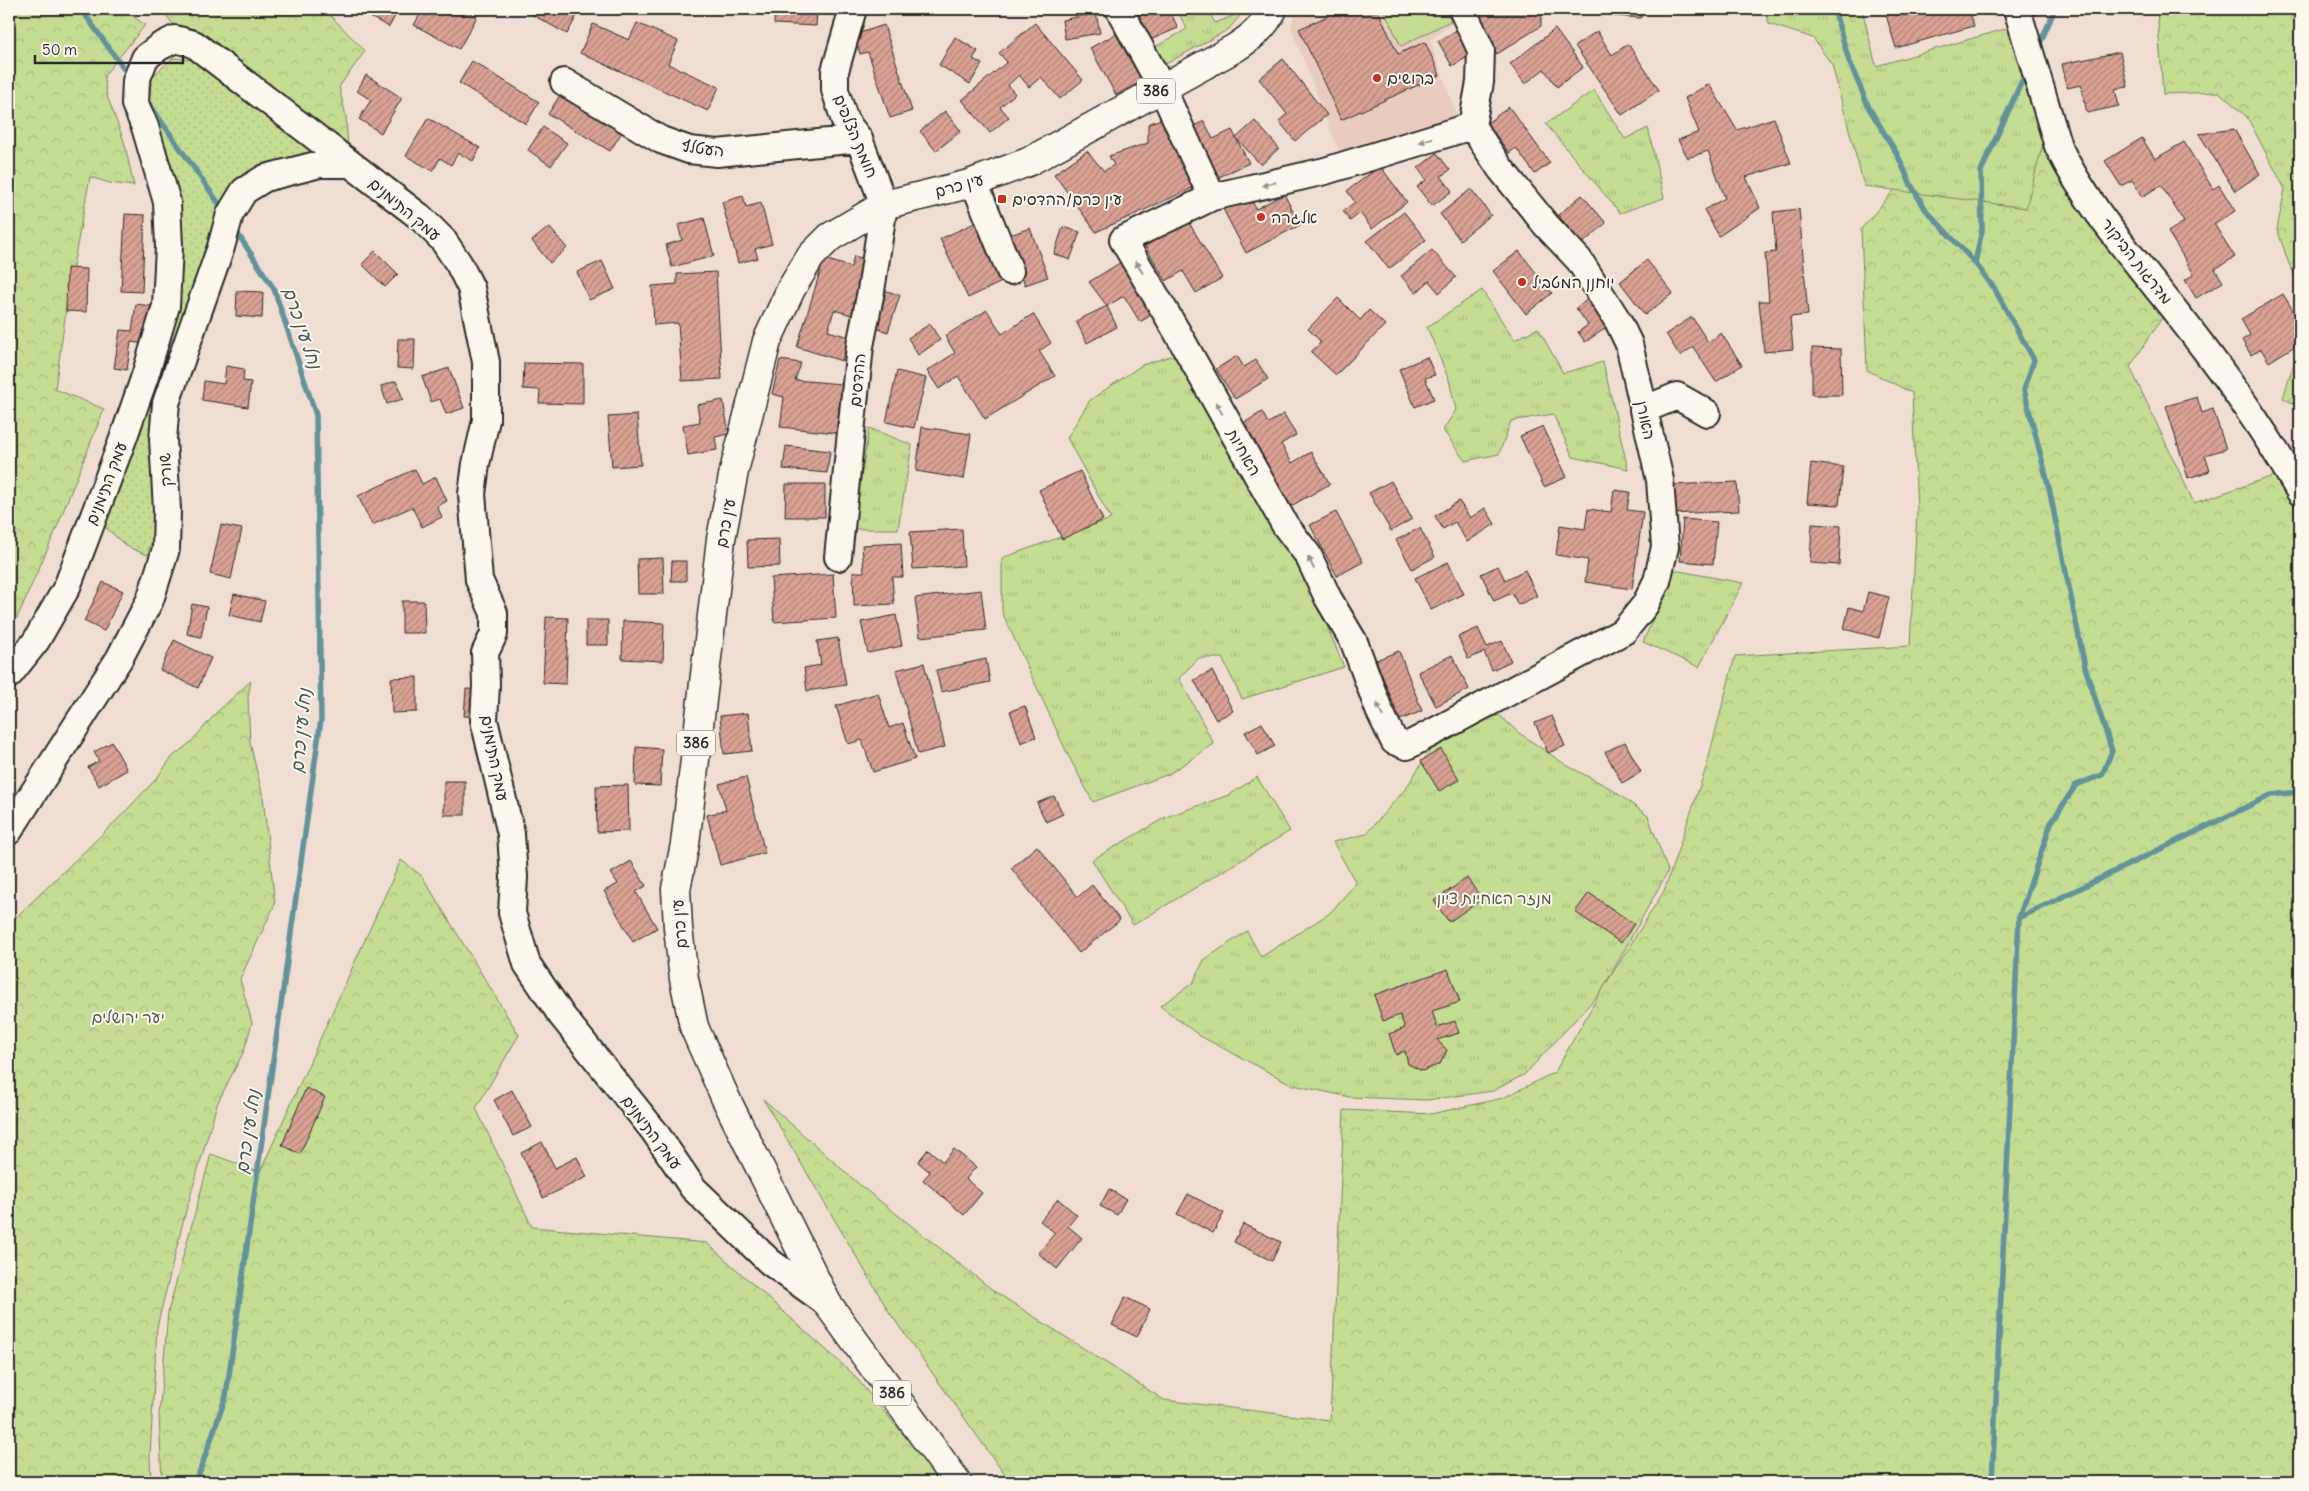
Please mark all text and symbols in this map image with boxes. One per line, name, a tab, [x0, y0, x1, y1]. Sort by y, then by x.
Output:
scale bar	[35, 32, 182, 64]
text: 50 m	[42, 40, 77, 59]
place label: ברושים	[1387, 68, 1434, 88]
marker: ברושים	[1371, 72, 1383, 84]
road number: 386	[1137, 78, 1175, 104]
street label: חומת הצלפים	[829, 91, 883, 181]
street label: העטלף	[681, 135, 725, 161]
one-way arrow	[1418, 137, 1433, 145]
street label: עין כרם	[932, 169, 986, 201]
street label: עמק התימנים	[365, 173, 445, 245]
one-way arrow	[1262, 180, 1277, 188]
place label: עין כרם/ההדסים	[1012, 189, 1122, 209]
marker: עין כרם/ההדסים	[996, 193, 1008, 205]
place label: אלגרה	[1271, 207, 1317, 227]
marker: אלגרה	[1255, 211, 1267, 223]
street label: מדרגות הביקור	[2097, 214, 2177, 308]
one-way arrow	[1135, 260, 1144, 274]
place label: יוחנן המטביל	[1532, 272, 1614, 292]
marker: יוחנן המטביל	[1516, 276, 1528, 288]
water label: נחל עין כרם	[277, 284, 328, 374]
street label: ההדסים	[845, 352, 869, 408]
street label: האורן	[1631, 398, 1660, 442]
one-way arrow	[1215, 402, 1224, 415]
street label: האחיות	[1222, 424, 1266, 479]
street label: עמק התימנים	[81, 438, 131, 528]
street label: שורק	[154, 453, 176, 487]
street label: עין כרם	[711, 497, 739, 549]
one-way arrow	[1307, 556, 1315, 570]
water label: נחל עין כרם	[285, 686, 317, 774]
one-way arrow	[1375, 703, 1383, 717]
street label: עמק התימנים	[477, 713, 513, 803]
road number: 386	[677, 730, 715, 756]
park label: מנזר האחיות ציון	[1436, 888, 1552, 908]
street label: עין כרם	[667, 898, 691, 950]
park label: יער ירושלים	[91, 1007, 165, 1027]
water label: נחל עין כרם	[230, 1087, 266, 1176]
street label: עמק התימנים	[618, 1091, 686, 1173]
road number: 386	[873, 1380, 911, 1406]

